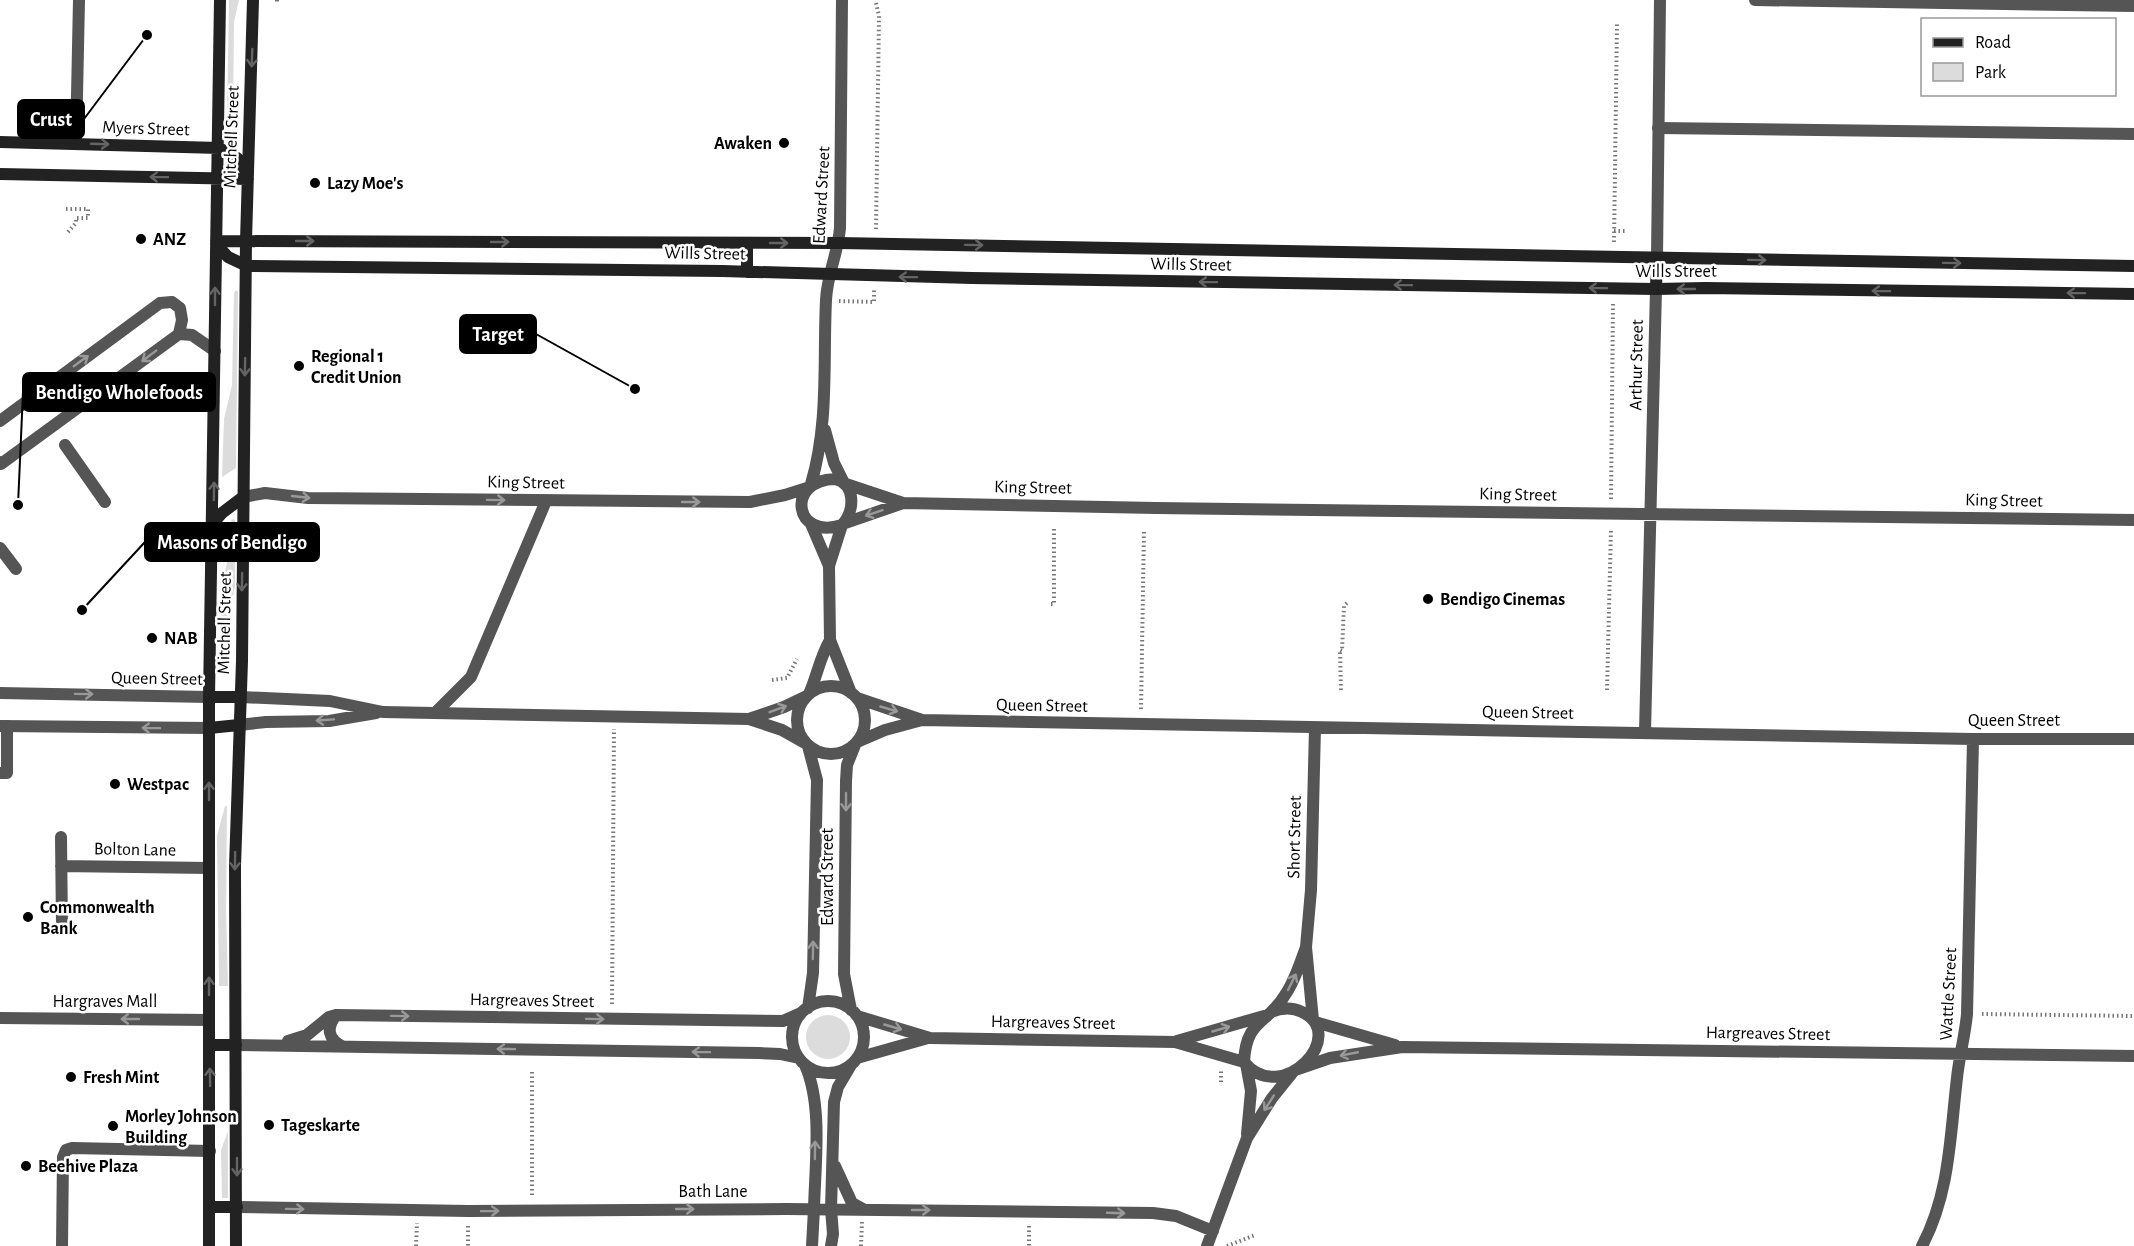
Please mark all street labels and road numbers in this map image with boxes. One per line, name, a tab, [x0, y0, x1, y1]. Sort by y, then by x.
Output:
street label: Mitchell Street	[221, 85, 243, 189]
street label: Myers Street	[102, 118, 190, 140]
street label: Edward Street	[810, 145, 834, 244]
street label: Wills Street	[664, 244, 746, 264]
street label: Wills Street	[1150, 255, 1232, 275]
street label: Wills Street	[1635, 263, 1717, 281]
street label: Arthur Street	[1627, 319, 1647, 411]
street label: King Street	[487, 473, 565, 493]
street label: King Street	[994, 478, 1072, 498]
street label: King Street	[1479, 485, 1557, 505]
street label: King Street	[1965, 491, 2043, 511]
street label: Mitchell Street	[215, 571, 235, 675]
street label: Queen Street	[111, 669, 203, 689]
street label: Queen Street	[996, 696, 1088, 716]
street label: Queen Street	[1482, 703, 1574, 723]
street label: Queen Street	[1968, 712, 2060, 730]
street label: Short Street	[1285, 795, 1305, 879]
street label: Edward Street	[819, 828, 837, 926]
street label: Bolton Lane	[94, 840, 176, 860]
street label: Wattle Street	[1938, 947, 1960, 1041]
street label: Hargreaves Street	[470, 991, 595, 1011]
street label: Hargraves Mall	[53, 993, 157, 1011]
street label: Hargreaves Street	[991, 1013, 1116, 1033]
street label: Hargreaves Street	[1706, 1024, 1831, 1044]
street label: Bath Lane	[678, 1183, 748, 1201]

